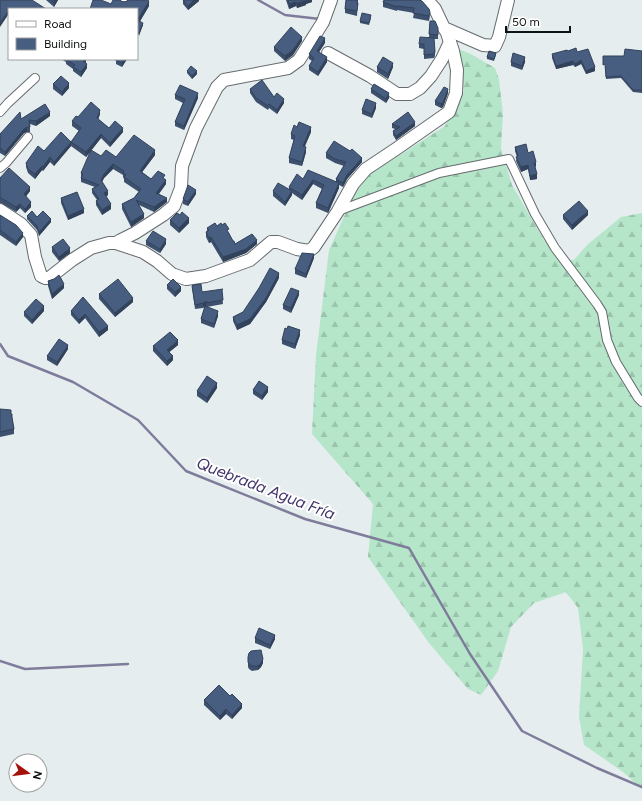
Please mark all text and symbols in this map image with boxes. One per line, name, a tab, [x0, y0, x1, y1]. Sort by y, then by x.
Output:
legend	[8, 8, 138, 60]
scale bar	[506, 8, 570, 34]
text: 50 m	[512, 15, 540, 29]
text: Road	[44, 17, 72, 31]
text: Building	[44, 37, 87, 51]
water label: Quebrada Agua Fría	[194, 453, 338, 524]
north arrow	[8, 753, 48, 793]
text: N	[30, 770, 45, 781]

